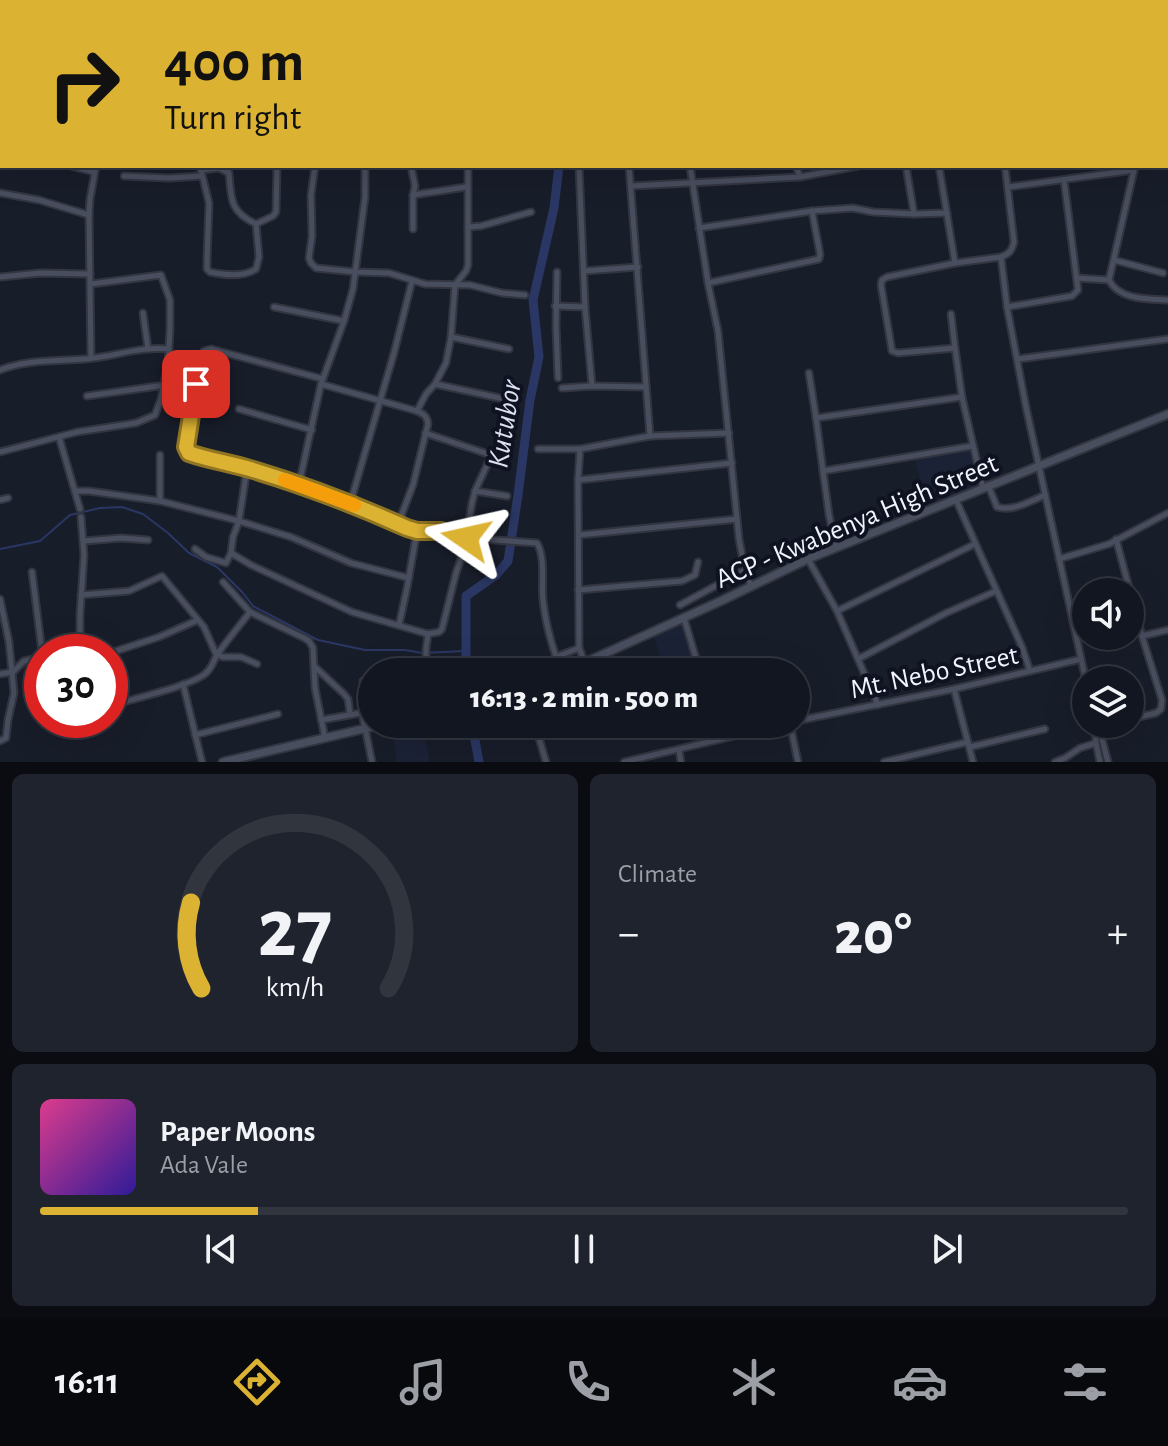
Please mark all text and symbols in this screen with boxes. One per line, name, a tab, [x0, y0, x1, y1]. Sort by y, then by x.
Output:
icon: right	[32, 32, 136, 136]
text: 400 m	[164, 35, 304, 91]
text: Turn right	[164, 100, 301, 136]
pin	[162, 350, 230, 418]
icon: arrive	[174, 362, 218, 406]
water label: Kutubor	[483, 377, 527, 470]
street label: ACP - Kwabenya High Street	[712, 450, 1002, 594]
position arrow	[424, 496, 508, 580]
map controls	[1072, 578, 1144, 738]
button: sound	[1072, 578, 1144, 650]
speed limit sign: 30	[24, 634, 128, 738]
street label: Mt. Nebo Street	[848, 641, 1021, 704]
button: layers	[1072, 666, 1144, 738]
text: 16:13 · 2 min · 500 m	[470, 683, 698, 713]
text: Climate	[618, 861, 697, 887]
text: 27	[257, 888, 333, 972]
text: 20°	[834, 905, 912, 965]
text: −	[618, 912, 639, 956]
text: +	[1107, 912, 1128, 956]
text: km/h	[266, 973, 324, 1002]
text: Paper Moons	[160, 1117, 315, 1147]
text: Ada Vale	[160, 1152, 248, 1178]
icon: previous	[199, 1227, 243, 1271]
icon: pause	[562, 1227, 606, 1271]
icon: next	[925, 1227, 969, 1271]
icon: directions	[229, 1354, 285, 1410]
icon: music	[395, 1354, 451, 1410]
icon: phone	[560, 1354, 616, 1410]
icon: climate	[726, 1354, 782, 1410]
icon: car	[892, 1354, 948, 1410]
icon: filters	[1057, 1354, 1113, 1410]
text: 16:11	[55, 1364, 119, 1400]

